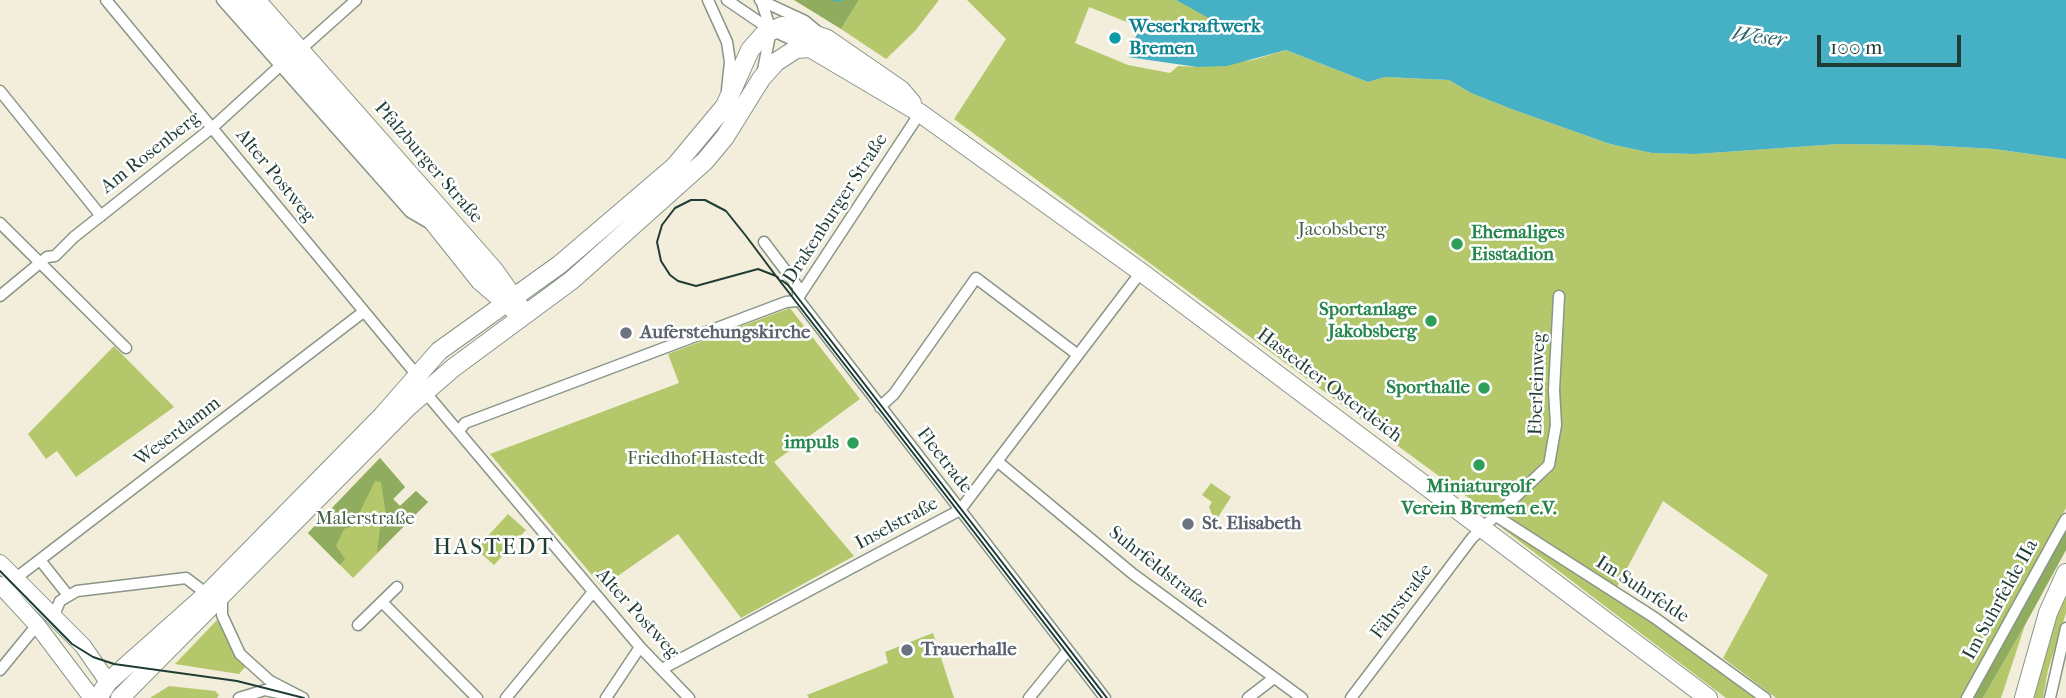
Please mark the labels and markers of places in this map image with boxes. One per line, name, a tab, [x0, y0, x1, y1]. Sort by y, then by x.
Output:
place label: Weserkraftwerk Bremen	[1129, 16, 1261, 60]
marker: Weserkraftwerk Bremen	[1107, 30, 1123, 46]
place label: Ehemaliges Eisstadion	[1471, 222, 1565, 266]
marker: Ehemaliges Eisstadion	[1449, 236, 1465, 252]
place label: Sportanlage Jakobsberg	[1319, 299, 1417, 343]
marker: Sportanlage Jakobsberg	[1423, 313, 1439, 329]
place label: Auferstehungskirche	[640, 322, 810, 344]
marker: Auferstehungskirche	[618, 325, 634, 341]
place label: Sporthalle	[1386, 377, 1470, 399]
marker: Sporthalle	[1476, 380, 1492, 396]
place label: impuls	[784, 432, 839, 454]
marker: impuls	[845, 435, 861, 451]
marker: Miniaturgolf Verein Bremen e.V.	[1471, 457, 1487, 473]
place label: Miniaturgolf Verein Bremen e.V.	[1401, 476, 1557, 520]
place label: St. Elisabeth	[1202, 513, 1301, 535]
marker: St. Elisabeth	[1180, 516, 1196, 532]
place label: Trauerhalle	[921, 639, 1017, 661]
marker: Trauerhalle	[899, 642, 915, 658]

